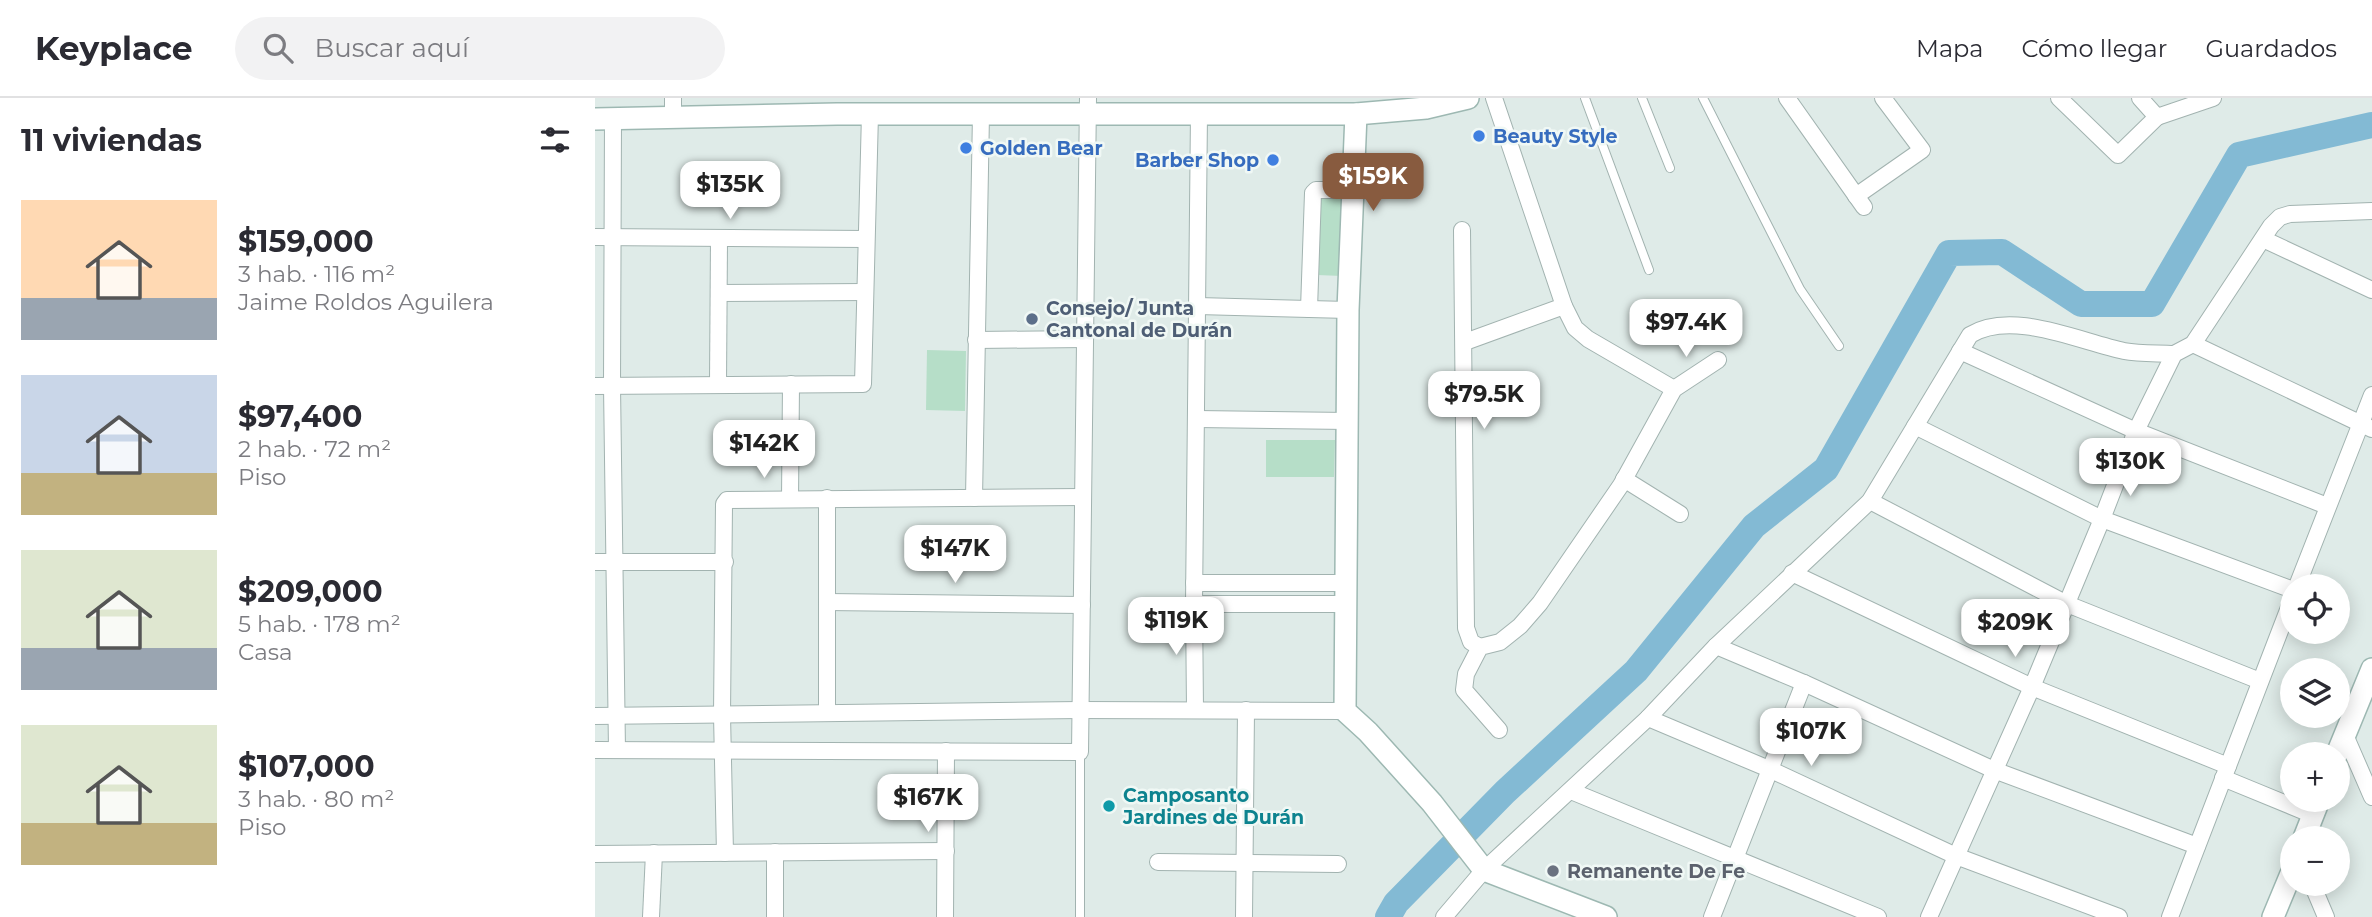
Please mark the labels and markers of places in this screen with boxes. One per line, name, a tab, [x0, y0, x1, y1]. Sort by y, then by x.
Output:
place label: Beauty Style	[1493, 125, 1618, 148]
marker: Beauty Style	[1471, 128, 1487, 144]
place label: Golden Bear	[980, 137, 1103, 160]
marker: Golden Bear	[958, 140, 974, 156]
place label: Barber Shop	[1135, 149, 1259, 172]
marker: Barber Shop	[1265, 152, 1281, 168]
pin: $159K	[1324, 153, 1422, 213]
pin: $135K	[681, 162, 779, 221]
place label: Consejo/ Junta Cantonal de Durán	[1046, 297, 1232, 342]
pin: $97.4K	[1629, 300, 1743, 359]
marker: Consejo/ Junta Cantonal de Durán	[1024, 311, 1040, 327]
pin: $79.5K	[1427, 372, 1541, 431]
pin: $142K	[715, 420, 813, 480]
pin: $130K	[2081, 438, 2179, 498]
pin: $147K	[906, 526, 1004, 585]
pin: $119K	[1127, 598, 1225, 657]
pin: $209K	[1966, 600, 2064, 659]
pin: $107K	[1762, 708, 1860, 768]
pin: $167K	[879, 774, 977, 834]
place label: Camposanto Jardines de Durán	[1122, 784, 1304, 829]
marker: Camposanto Jardines de Durán	[1101, 798, 1117, 814]
place label: Remanente De Fe	[1567, 860, 1745, 883]
marker: Remanente De Fe	[1545, 863, 1561, 879]

